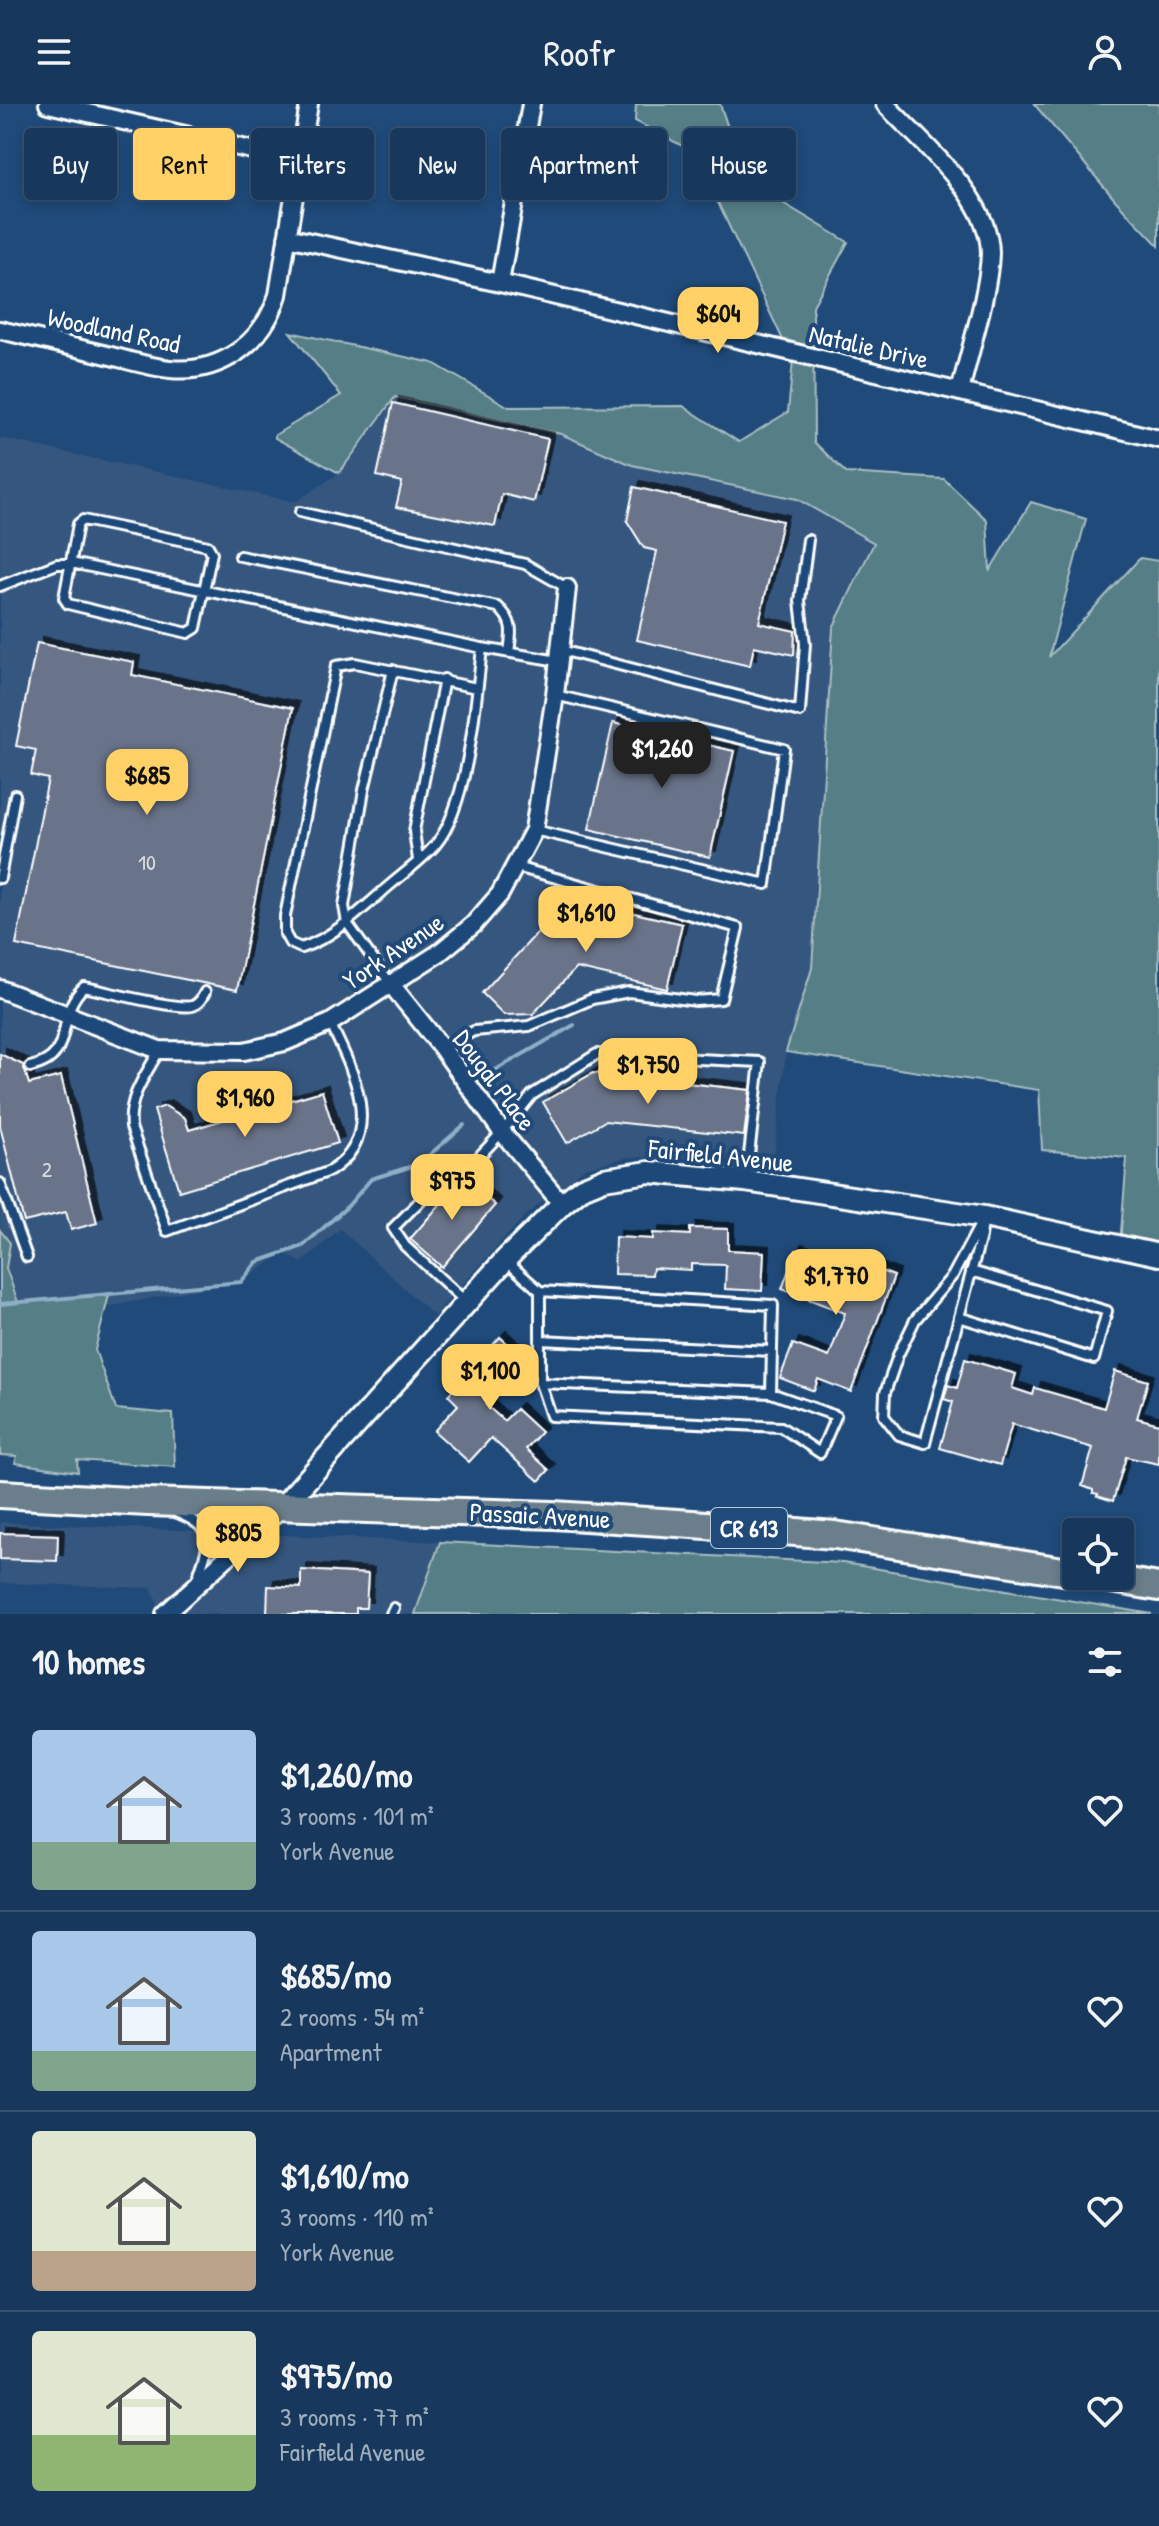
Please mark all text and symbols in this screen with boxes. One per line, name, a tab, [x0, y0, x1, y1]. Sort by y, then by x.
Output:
text: Roofr	[543, 28, 616, 77]
icon: menu	[32, 30, 76, 74]
icon: person	[1083, 30, 1127, 74]
chip: Buy	[24, 128, 117, 200]
chip: Rent	[133, 128, 235, 200]
chip: Filters	[251, 128, 374, 200]
chip: New	[390, 128, 485, 200]
chip: Apartment	[501, 128, 667, 200]
chip: House	[683, 128, 796, 200]
pin: $604	[671, 287, 765, 355]
text: $604	[696, 295, 740, 330]
street label: Woodland Road	[44, 299, 184, 361]
street label: Natalie Drive	[806, 315, 932, 377]
pin: $1,260	[597, 722, 727, 790]
text: $1,260	[631, 730, 693, 765]
pin: $685	[100, 749, 194, 817]
text: $685	[124, 757, 170, 792]
house number: 10	[138, 847, 156, 877]
pin: $1,610	[521, 886, 651, 954]
text: $1,610	[556, 894, 616, 929]
street label: York Avenue	[336, 904, 450, 998]
street label: Dougal Place	[446, 1022, 544, 1138]
pin: $1,750	[583, 1038, 713, 1106]
text: $1,750	[616, 1046, 680, 1081]
pin: $1,960	[180, 1071, 310, 1139]
text: $1,960	[215, 1079, 275, 1114]
street label: Fairfield Avenue	[646, 1130, 795, 1180]
house number: 2	[42, 1154, 53, 1184]
pin: $975	[405, 1154, 499, 1222]
text: $975	[429, 1162, 475, 1197]
pin: $1,770	[771, 1249, 901, 1317]
text: $1,770	[803, 1257, 869, 1292]
pin: $1,100	[425, 1344, 555, 1412]
text: $1,100	[460, 1352, 520, 1387]
street label: Passaic Avenue	[469, 1494, 611, 1536]
pin: $805	[191, 1506, 285, 1574]
road number: CR 613	[711, 1508, 787, 1548]
text: $805	[214, 1514, 262, 1549]
map controls	[1062, 1518, 1134, 1590]
button: locate	[1062, 1518, 1134, 1590]
text: 10 homes	[32, 1639, 145, 1685]
icon: filters	[1083, 1640, 1127, 1684]
text: $1,260/mo	[280, 1752, 412, 1798]
icon: home	[96, 1762, 192, 1858]
icon: heart	[1083, 1788, 1127, 1832]
text: 3 rooms · 101 m²	[280, 1798, 434, 1833]
text: York Avenue	[280, 1833, 395, 1868]
text: $685/mo	[280, 1953, 391, 1999]
icon: home	[96, 1963, 192, 2059]
icon: heart	[1083, 1989, 1127, 2033]
text: 2 rooms · 54 m²	[280, 1999, 424, 2034]
text: Apartment	[280, 2034, 382, 2069]
text: $1,610/mo	[280, 2153, 409, 2199]
icon: home	[96, 2163, 192, 2259]
icon: heart	[1083, 2189, 1127, 2233]
text: 3 rooms · 110 m²	[280, 2199, 434, 2234]
text: York Avenue	[280, 2234, 395, 2269]
text: $975/mo	[280, 2353, 392, 2399]
icon: home	[96, 2363, 192, 2459]
icon: heart	[1083, 2389, 1127, 2433]
text: 3 rooms · 77 m²	[280, 2399, 429, 2434]
text: Fairfield Avenue	[280, 2434, 426, 2469]

